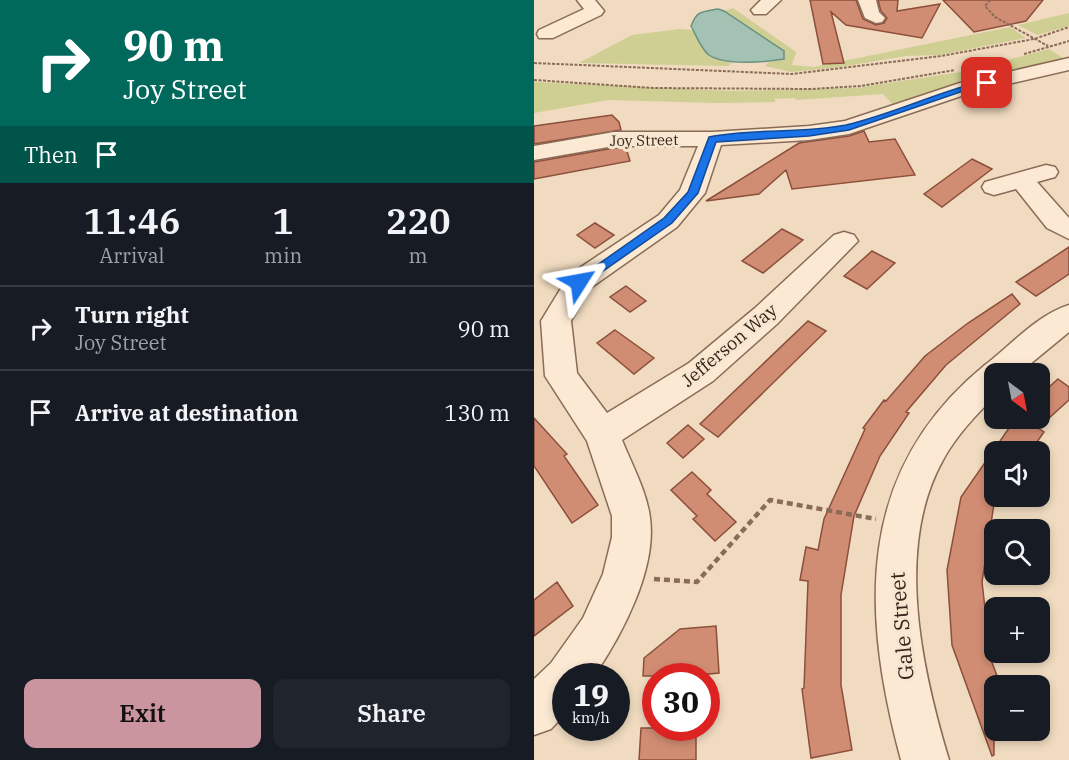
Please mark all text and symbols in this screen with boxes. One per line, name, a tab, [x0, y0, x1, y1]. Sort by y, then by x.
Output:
text: 90 m	[123, 18, 224, 73]
icon: right	[24, 24, 102, 102]
pin	[961, 57, 1012, 108]
icon: arrive	[970, 66, 1003, 99]
text: Joy Street	[123, 71, 247, 106]
street label: Joy Street	[609, 130, 679, 150]
icon: arrive	[90, 138, 123, 171]
text: Then	[24, 140, 78, 169]
text: 11:46	[83, 197, 181, 244]
text: 1	[272, 197, 294, 244]
text: 220	[386, 197, 451, 244]
text: Arrival	[99, 242, 165, 269]
text: min	[264, 242, 302, 269]
text: m	[409, 242, 428, 269]
position arrow	[547, 250, 611, 314]
street label: Jefferson Way	[677, 298, 782, 392]
text: Turn right	[75, 300, 189, 329]
icon: right	[24, 312, 57, 345]
text: 90 m	[458, 314, 510, 343]
text: Joy Street	[75, 329, 167, 356]
north arrow	[984, 363, 1050, 429]
map controls	[984, 363, 1050, 741]
icon: arrive	[24, 396, 57, 429]
text: Arrive at destination	[75, 398, 298, 427]
text: 130 m	[444, 398, 510, 427]
button: sound	[984, 441, 1050, 507]
button: search	[984, 519, 1050, 585]
street label: Gale Street	[882, 571, 920, 681]
button: +	[984, 597, 1050, 663]
speed limit sign: 30	[642, 663, 720, 741]
text: 19	[573, 675, 609, 714]
button: −	[984, 675, 1050, 741]
button: Exit	[24, 679, 261, 748]
button: Share	[273, 679, 510, 748]
text: km/h	[572, 708, 610, 727]

